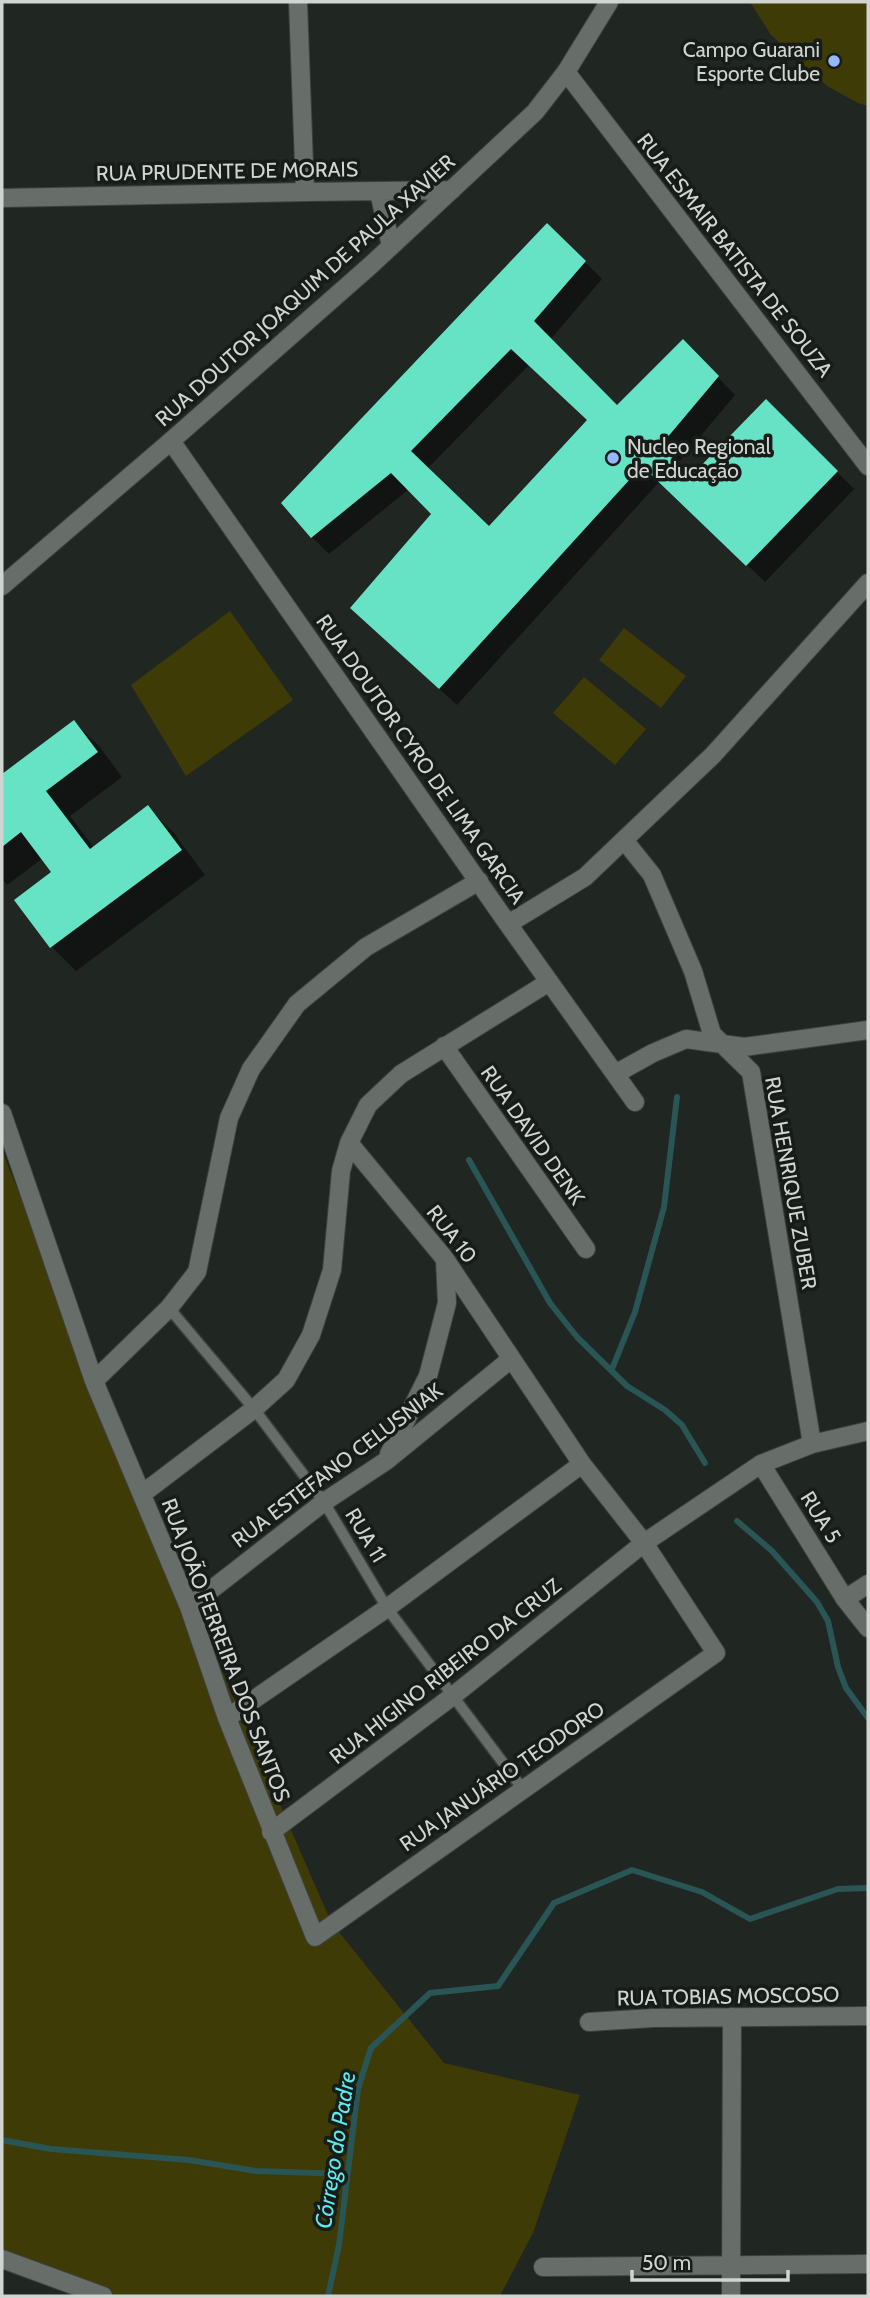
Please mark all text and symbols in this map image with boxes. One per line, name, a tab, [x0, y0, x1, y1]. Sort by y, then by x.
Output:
place label: Campo Guarani Esporte Clube	[683, 37, 820, 86]
marker: Campo Guarani Esporte Clube	[826, 53, 842, 69]
street label: RUA ESMAIR BATISTA DE SOUZA	[632, 128, 838, 382]
street label: RUA DOUTOR JOAQUIM DE PAULA XAVIER	[150, 149, 460, 431]
street label: RUA PRUDENTE DE MORAIS	[96, 156, 358, 186]
place label: Nucleo Regional de Educação	[627, 434, 771, 483]
marker: Nucleo Regional de Educação	[605, 450, 621, 466]
street label: RUA DOUTOR CYRO DE LIMA GARCIA	[311, 609, 531, 909]
street label: RUA DAVID DENK	[476, 1061, 590, 1209]
street label: RUA HENRIQUE ZUBER	[760, 1075, 822, 1292]
street label: RUA 10	[422, 1200, 482, 1268]
street label: RUA ESTEFANO CELUSNIAK	[227, 1377, 447, 1552]
street label: RUA 5	[795, 1486, 847, 1548]
street label: RUA JOÃO FERREIRA DOS SANTOS	[156, 1494, 296, 1805]
street label: RUA 11	[340, 1503, 392, 1567]
street label: RUA HIGINO RIBEIRO DA CRUZ	[324, 1573, 566, 1769]
street label: RUA JANUÁRIO TEODORO	[395, 1696, 609, 1856]
street label: RUA TOBIAS MOSCOSO	[617, 1982, 839, 2010]
water label: Córrego do Padre	[309, 2070, 361, 2230]
scale bar	[632, 2238, 788, 2282]
text: 50 m	[642, 2250, 691, 2275]

